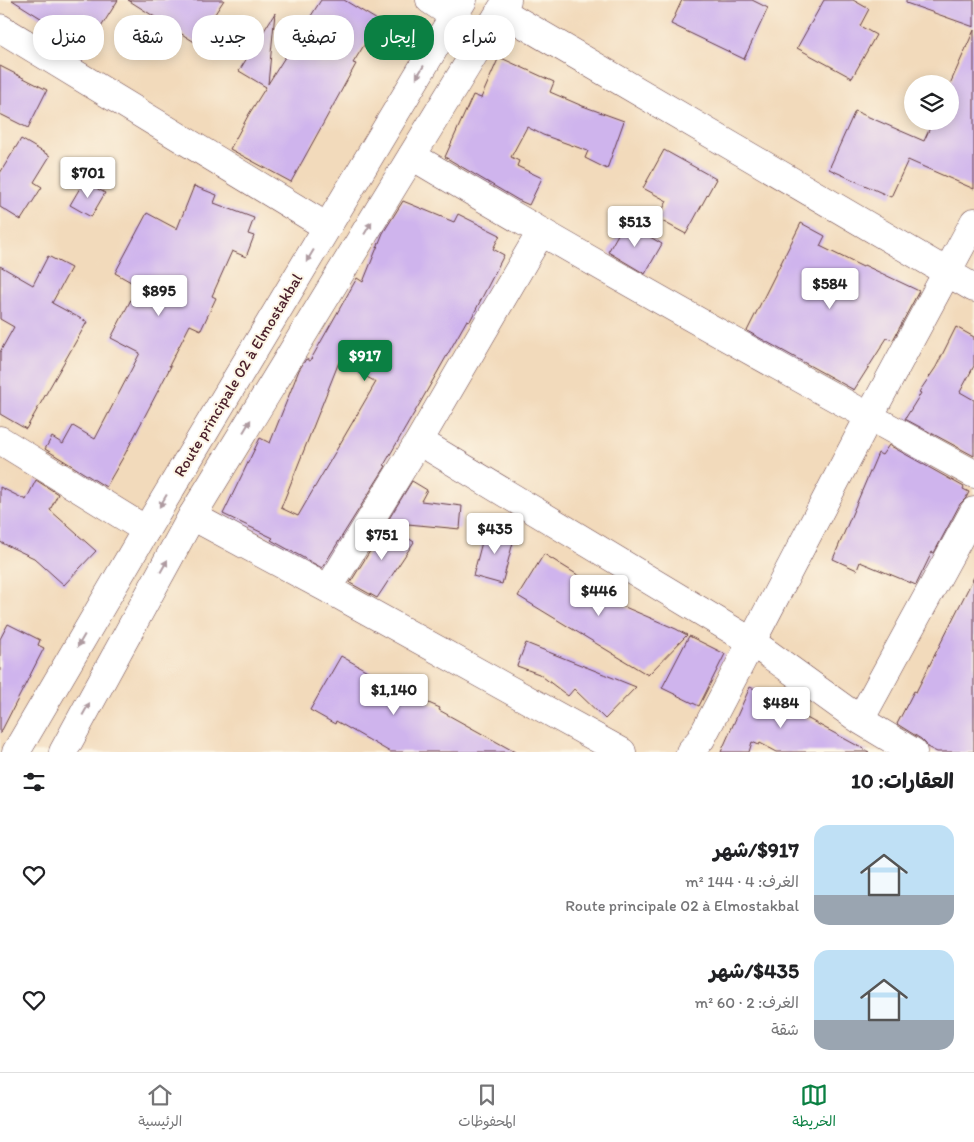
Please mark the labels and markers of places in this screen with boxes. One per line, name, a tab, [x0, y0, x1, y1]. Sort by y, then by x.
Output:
pin: $701	[58, 156, 118, 199]
pin: $513	[605, 206, 665, 248]
pin: $584	[800, 268, 860, 310]
pin: $895	[129, 274, 189, 317]
pin: $917	[335, 340, 395, 382]
pin: $435	[465, 512, 525, 555]
pin: $751	[352, 518, 412, 561]
pin: $446	[569, 574, 629, 617]
pin: $1,140	[353, 674, 435, 716]
pin: $484	[751, 686, 811, 729]

